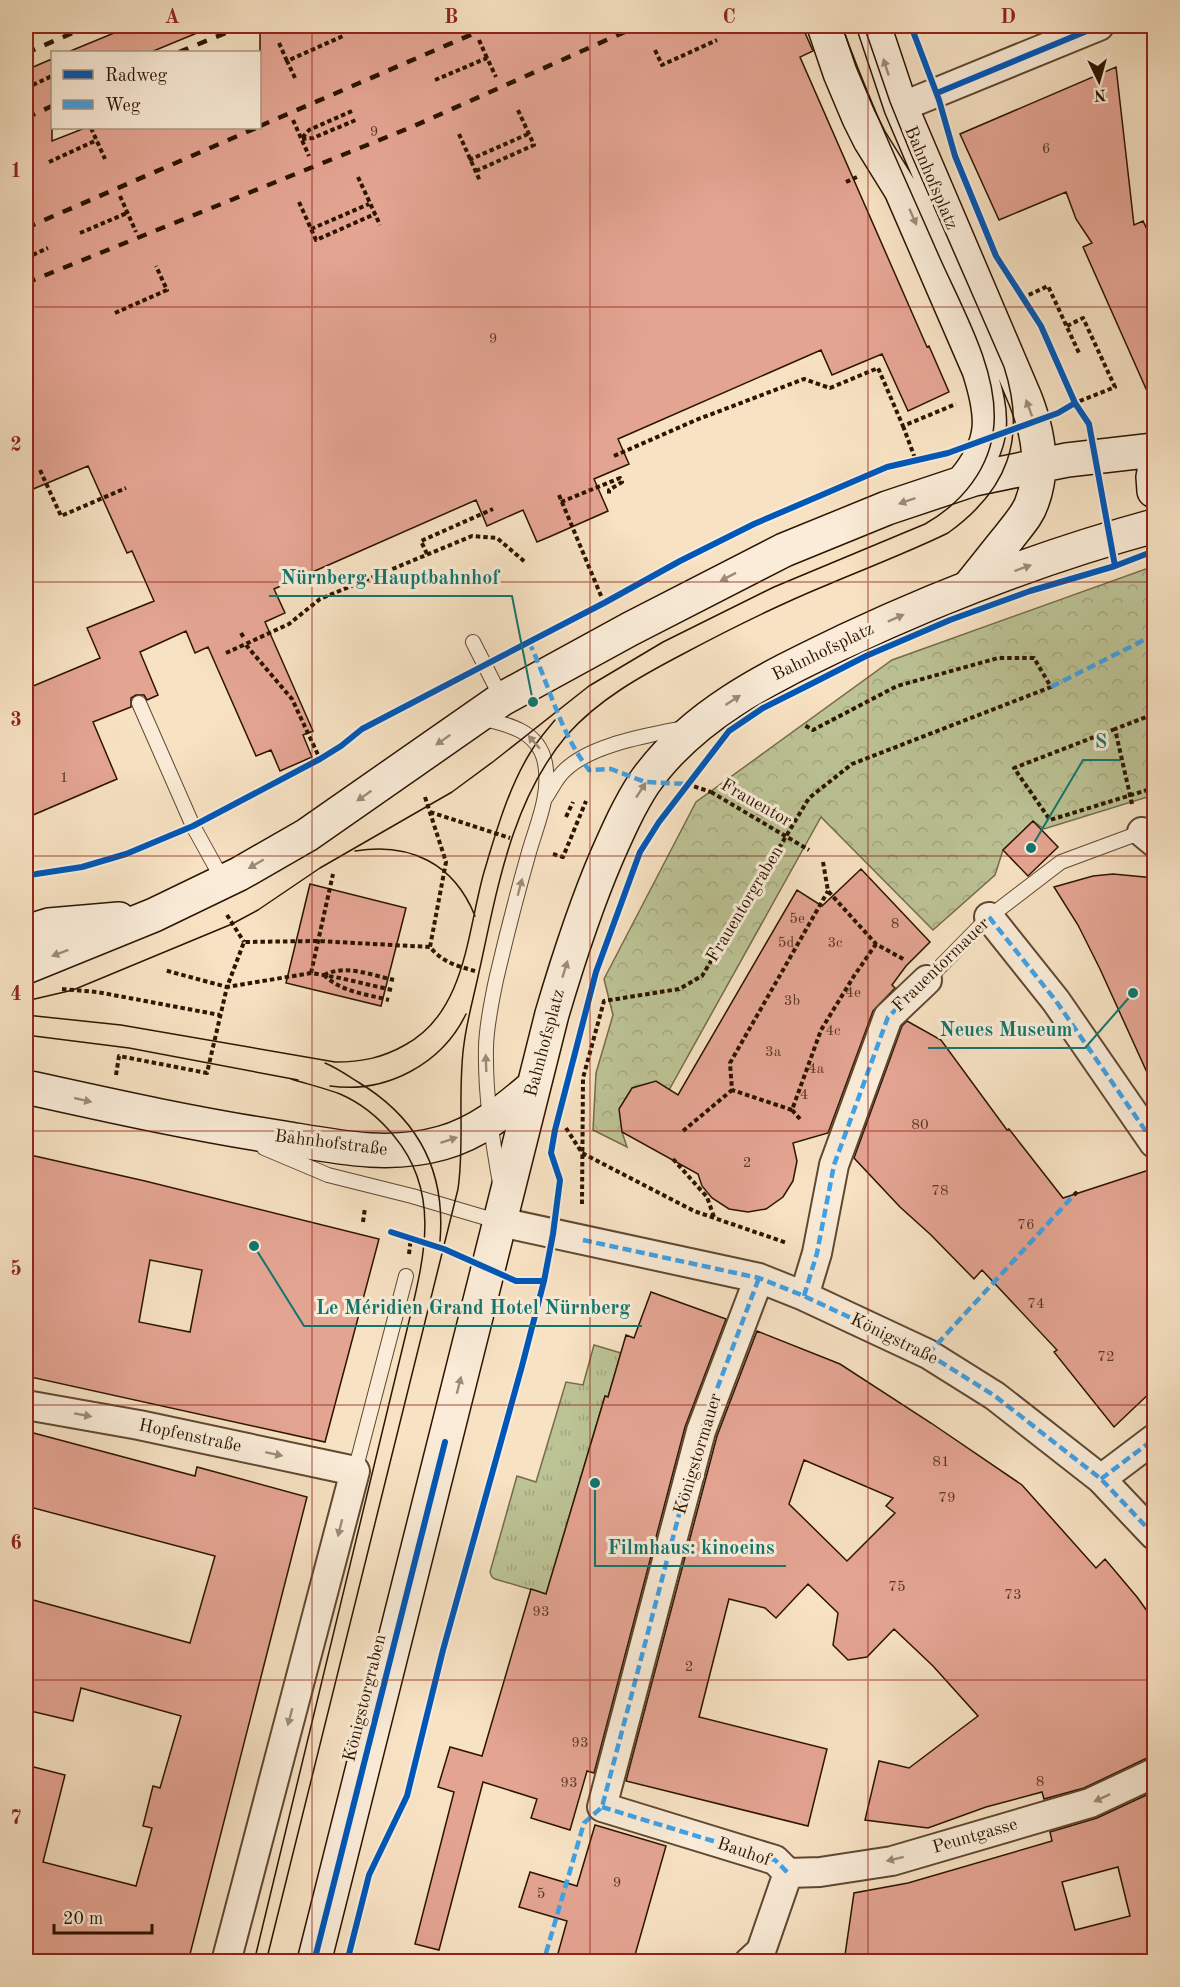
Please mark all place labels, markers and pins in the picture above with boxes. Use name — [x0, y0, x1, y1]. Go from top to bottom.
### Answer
callout: Nürnberg Hauptbahnhof — [269, 558, 512, 596]
callout: S — [1083, 722, 1120, 760]
callout: Neues Museum — [928, 1010, 1085, 1048]
callout: Le Méridien Grand Hotel Nürnberg — [304, 1288, 642, 1326]
callout: Filmhaus: kinoeins — [595, 1528, 786, 1566]

